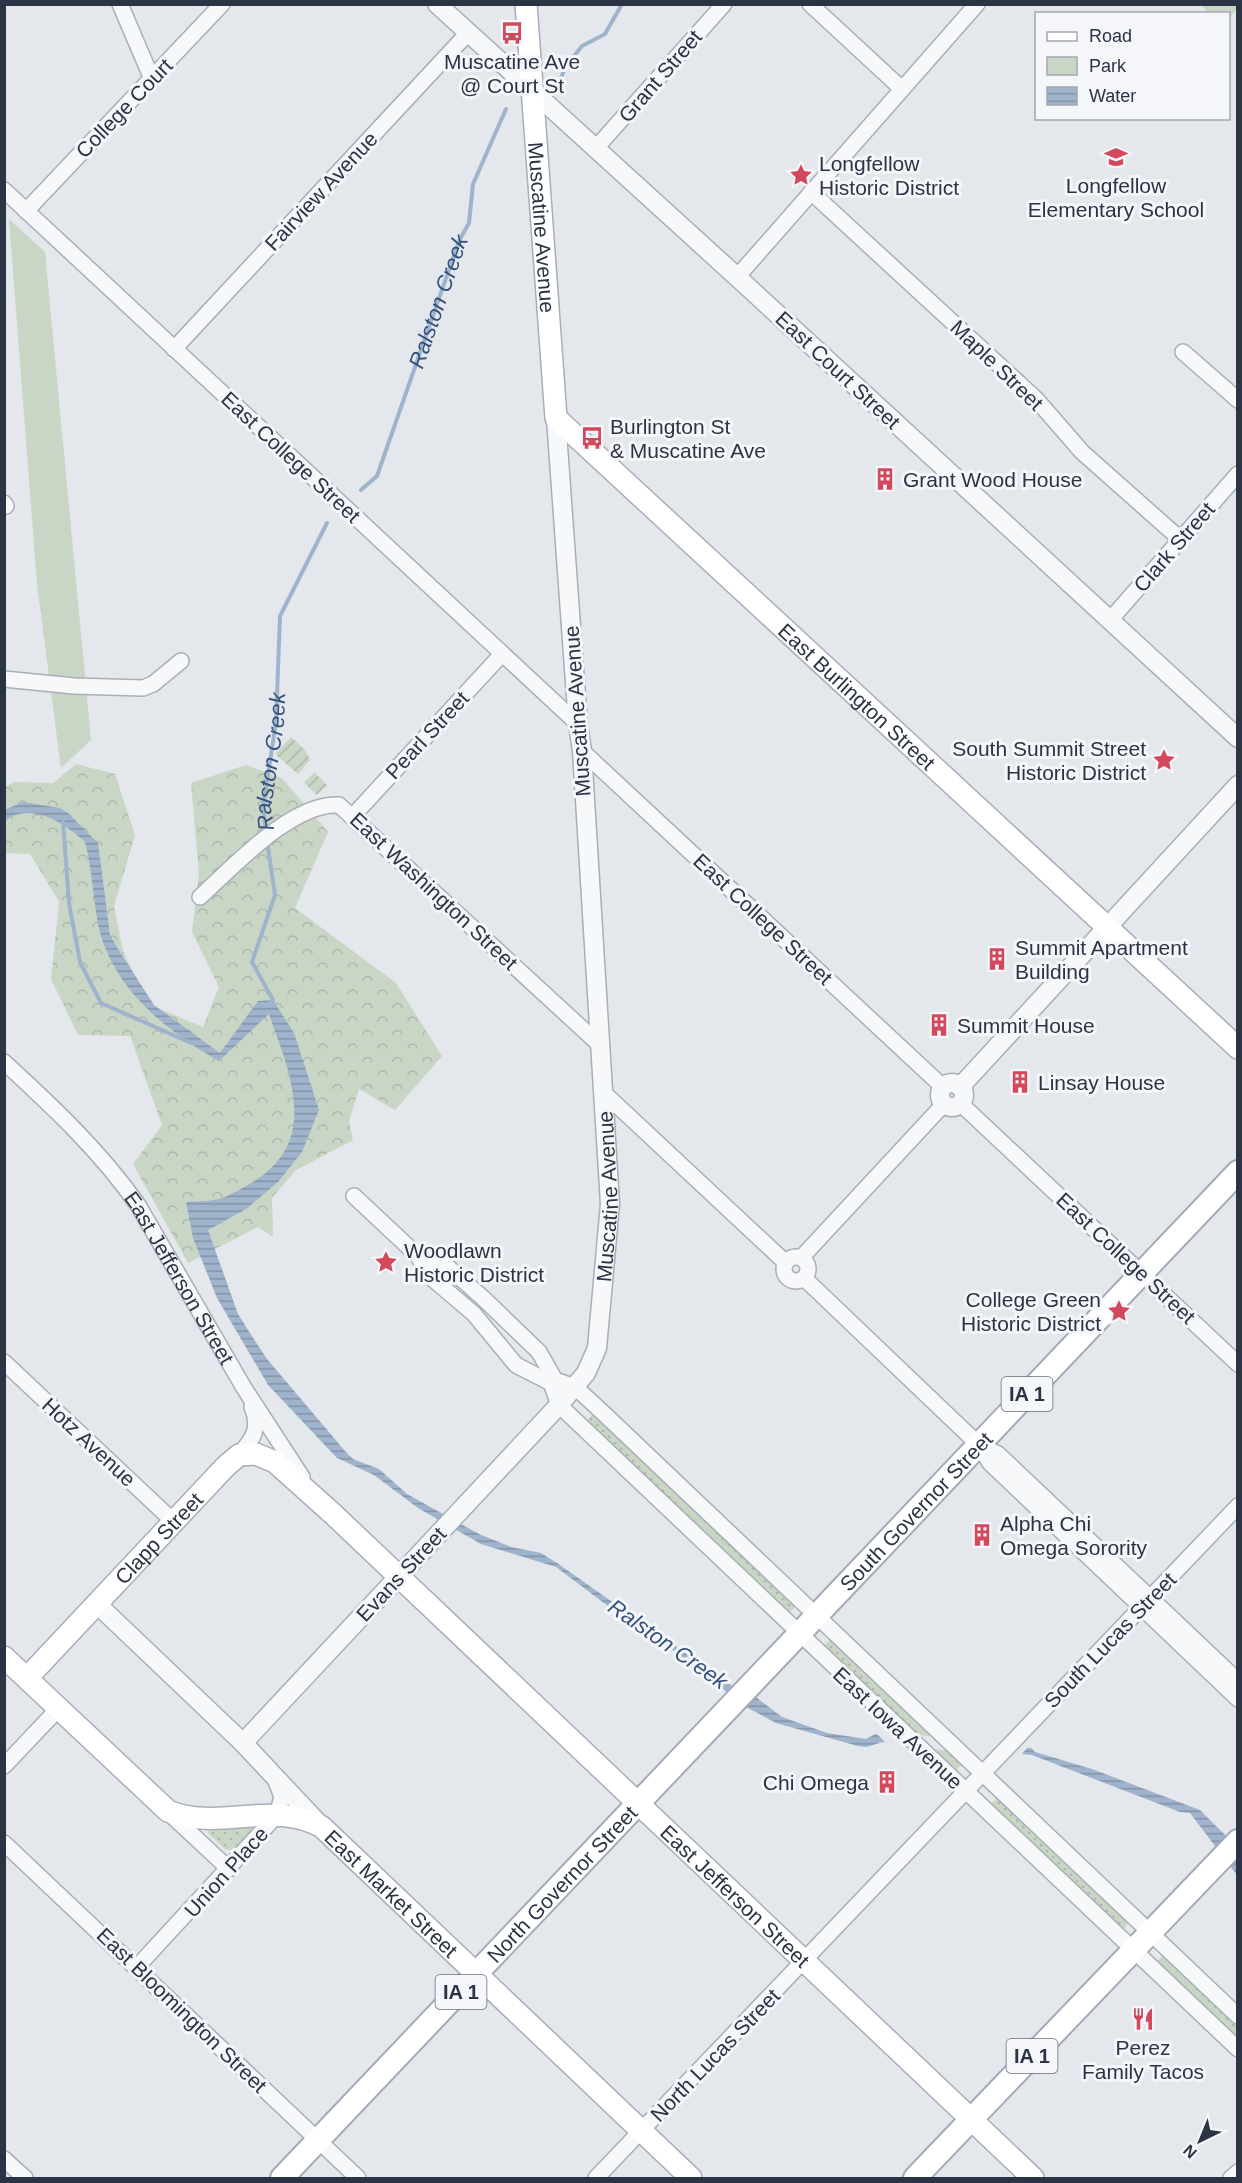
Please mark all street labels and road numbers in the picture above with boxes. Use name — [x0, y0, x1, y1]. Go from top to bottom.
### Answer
street label: Grant Street — [614, 25, 706, 127]
street label: College Court — [71, 54, 177, 162]
street label: Fairview Avenue — [260, 127, 382, 255]
street label: Muscatine Avenue — [525, 141, 560, 314]
street label: East Court Street — [771, 307, 905, 433]
street label: Maple Street — [946, 315, 1048, 415]
street label: East College Street — [217, 387, 365, 527]
street label: Clark Street — [1129, 497, 1219, 596]
street label: East Burlington Street — [774, 618, 940, 774]
street label: Muscatine Avenue — [560, 625, 594, 797]
street label: Pearl Street — [381, 686, 473, 783]
street label: East Washington Street — [346, 808, 522, 974]
street label: East College Street — [689, 849, 837, 989]
street label: Muscatine Avenue — [592, 1110, 622, 1283]
street label: East Jefferson Street — [120, 1187, 239, 1368]
street label: East College Street — [1052, 1188, 1200, 1328]
road number: IA 1 — [1002, 1377, 1052, 1411]
street label: Hotz Avenue — [38, 1393, 140, 1491]
street label: South Governor Street — [835, 1427, 997, 1595]
street label: Clapp Street — [110, 1487, 207, 1588]
street label: Evans Street — [352, 1522, 451, 1626]
street label: South Lucas Street — [1040, 1568, 1180, 1712]
street label: East Iowa Avenue — [829, 1662, 967, 1794]
street label: North Governor Street — [482, 1801, 641, 1967]
street label: East Jefferson Street — [656, 1820, 814, 1972]
street label: Union Place — [180, 1822, 272, 1922]
street label: East Market Street — [321, 1825, 463, 1962]
street label: East Bloomington Street — [93, 1923, 272, 2097]
road number: IA 1 — [436, 1975, 486, 2009]
street label: North Lucas Street — [646, 1984, 784, 2126]
road number: IA 1 — [1006, 2039, 1058, 2073]

